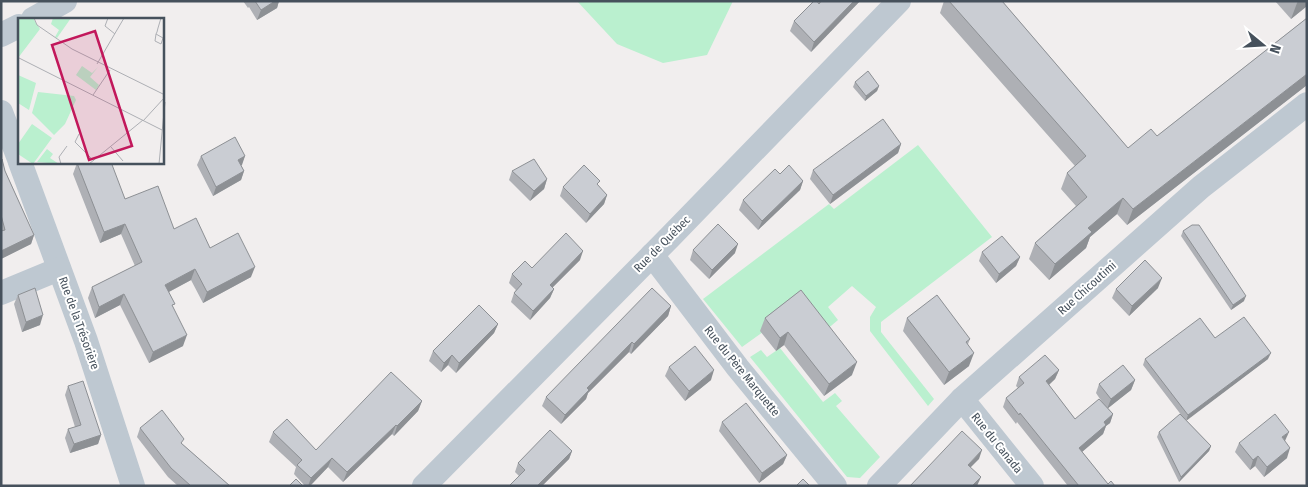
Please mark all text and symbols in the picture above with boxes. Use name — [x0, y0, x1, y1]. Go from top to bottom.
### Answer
inset map — [18, 18, 164, 164]
north arrow — [1238, 20, 1288, 70]
text: N — [1266, 42, 1284, 55]
street label: Rue de Québec — [631, 213, 693, 275]
street label: Rue Chicoutimi — [1055, 258, 1119, 318]
street label: Rue de la Trésorière — [56, 275, 102, 371]
street label: Rue du Père Marquette — [701, 323, 783, 419]
street label: Rue du Canada — [968, 410, 1026, 476]

